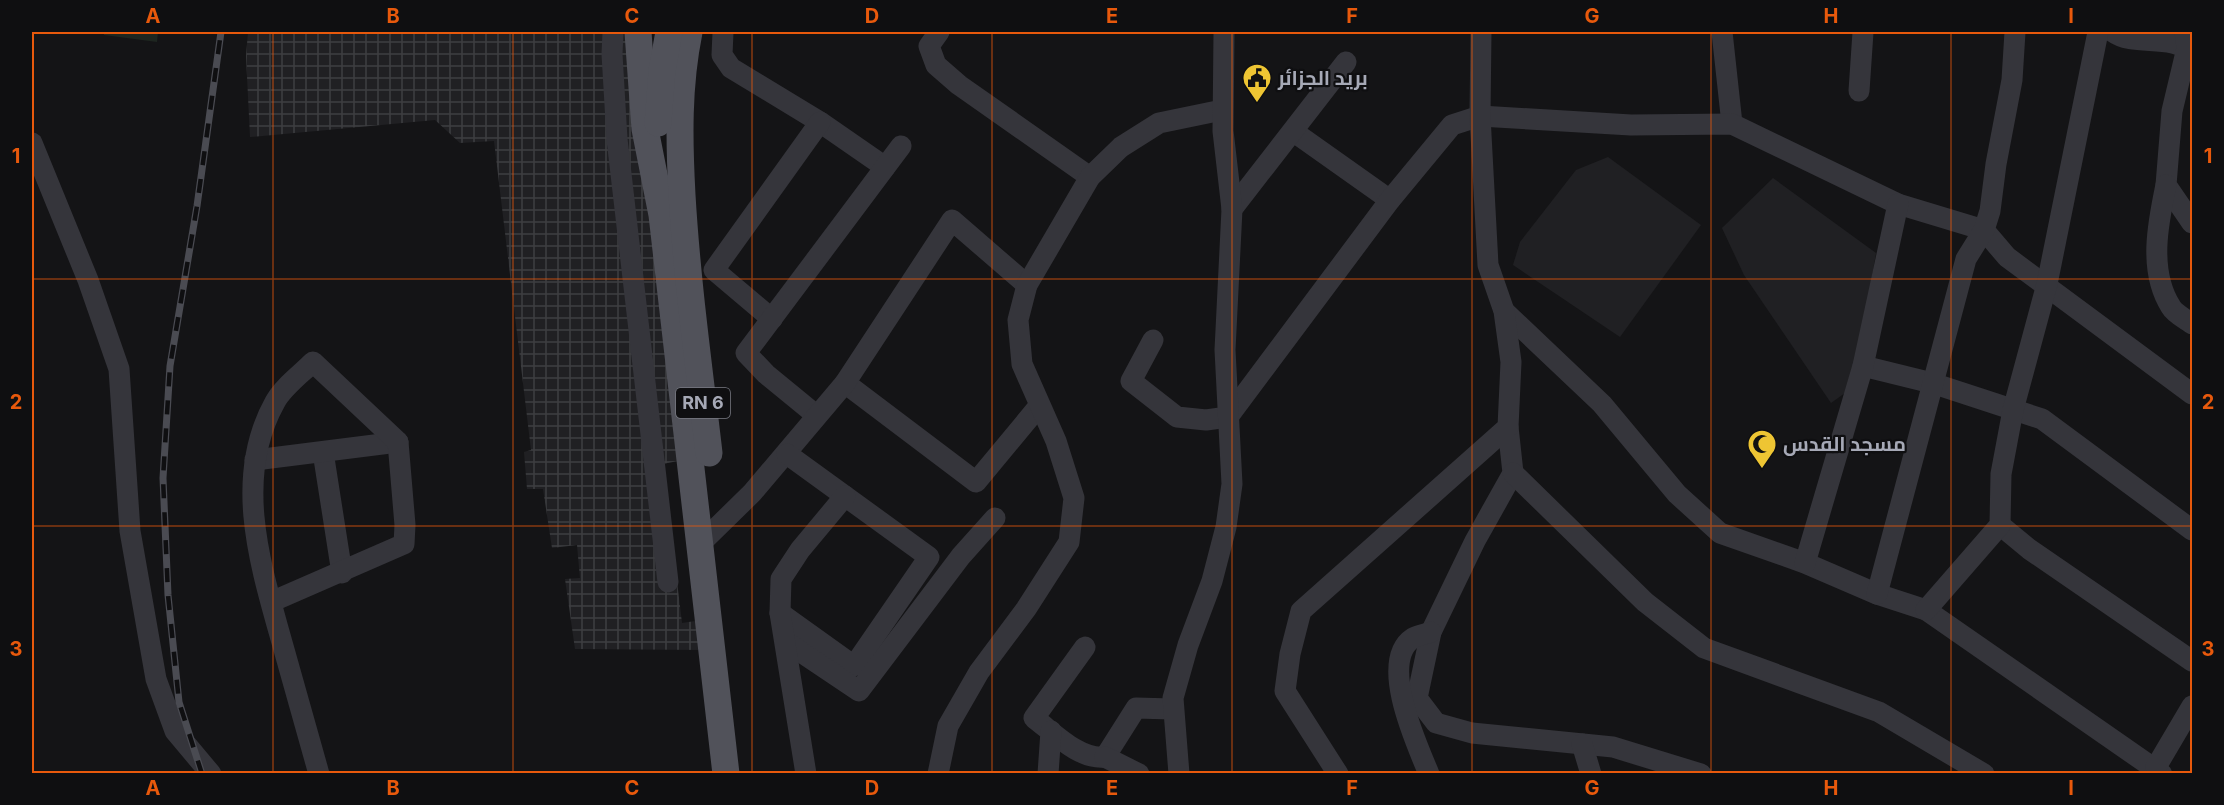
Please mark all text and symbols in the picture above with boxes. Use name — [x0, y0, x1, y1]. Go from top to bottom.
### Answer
text: A — [146, 4, 161, 28]
text: B — [386, 4, 400, 28]
text: C — [625, 4, 639, 28]
text: D — [865, 4, 879, 28]
text: E — [1106, 4, 1118, 28]
text: F — [1346, 4, 1358, 28]
text: G — [1584, 4, 1600, 28]
text: H — [1824, 4, 1838, 28]
text: I — [2068, 4, 2074, 28]
public building icon: بريد الجزائر — [1241, 62, 1273, 104]
place label: بريد الجزائر — [1277, 66, 1368, 90]
text: 1 — [12, 144, 20, 168]
text: 1 — [2204, 144, 2212, 168]
road number: RN 6 — [676, 388, 730, 418]
text: 2 — [10, 390, 22, 414]
text: 2 — [2202, 390, 2214, 414]
mosque icon: مسجد القدس — [1746, 428, 1778, 470]
place label: مسجد القدس — [1783, 432, 1906, 456]
text: 3 — [10, 637, 22, 661]
text: 3 — [2202, 637, 2214, 661]
text: A — [146, 776, 161, 800]
text: B — [386, 776, 400, 800]
text: C — [625, 776, 639, 800]
text: D — [865, 776, 879, 800]
text: E — [1106, 776, 1118, 800]
text: F — [1346, 776, 1358, 800]
text: G — [1584, 776, 1600, 800]
text: H — [1824, 776, 1838, 800]
text: I — [2068, 776, 2074, 800]

